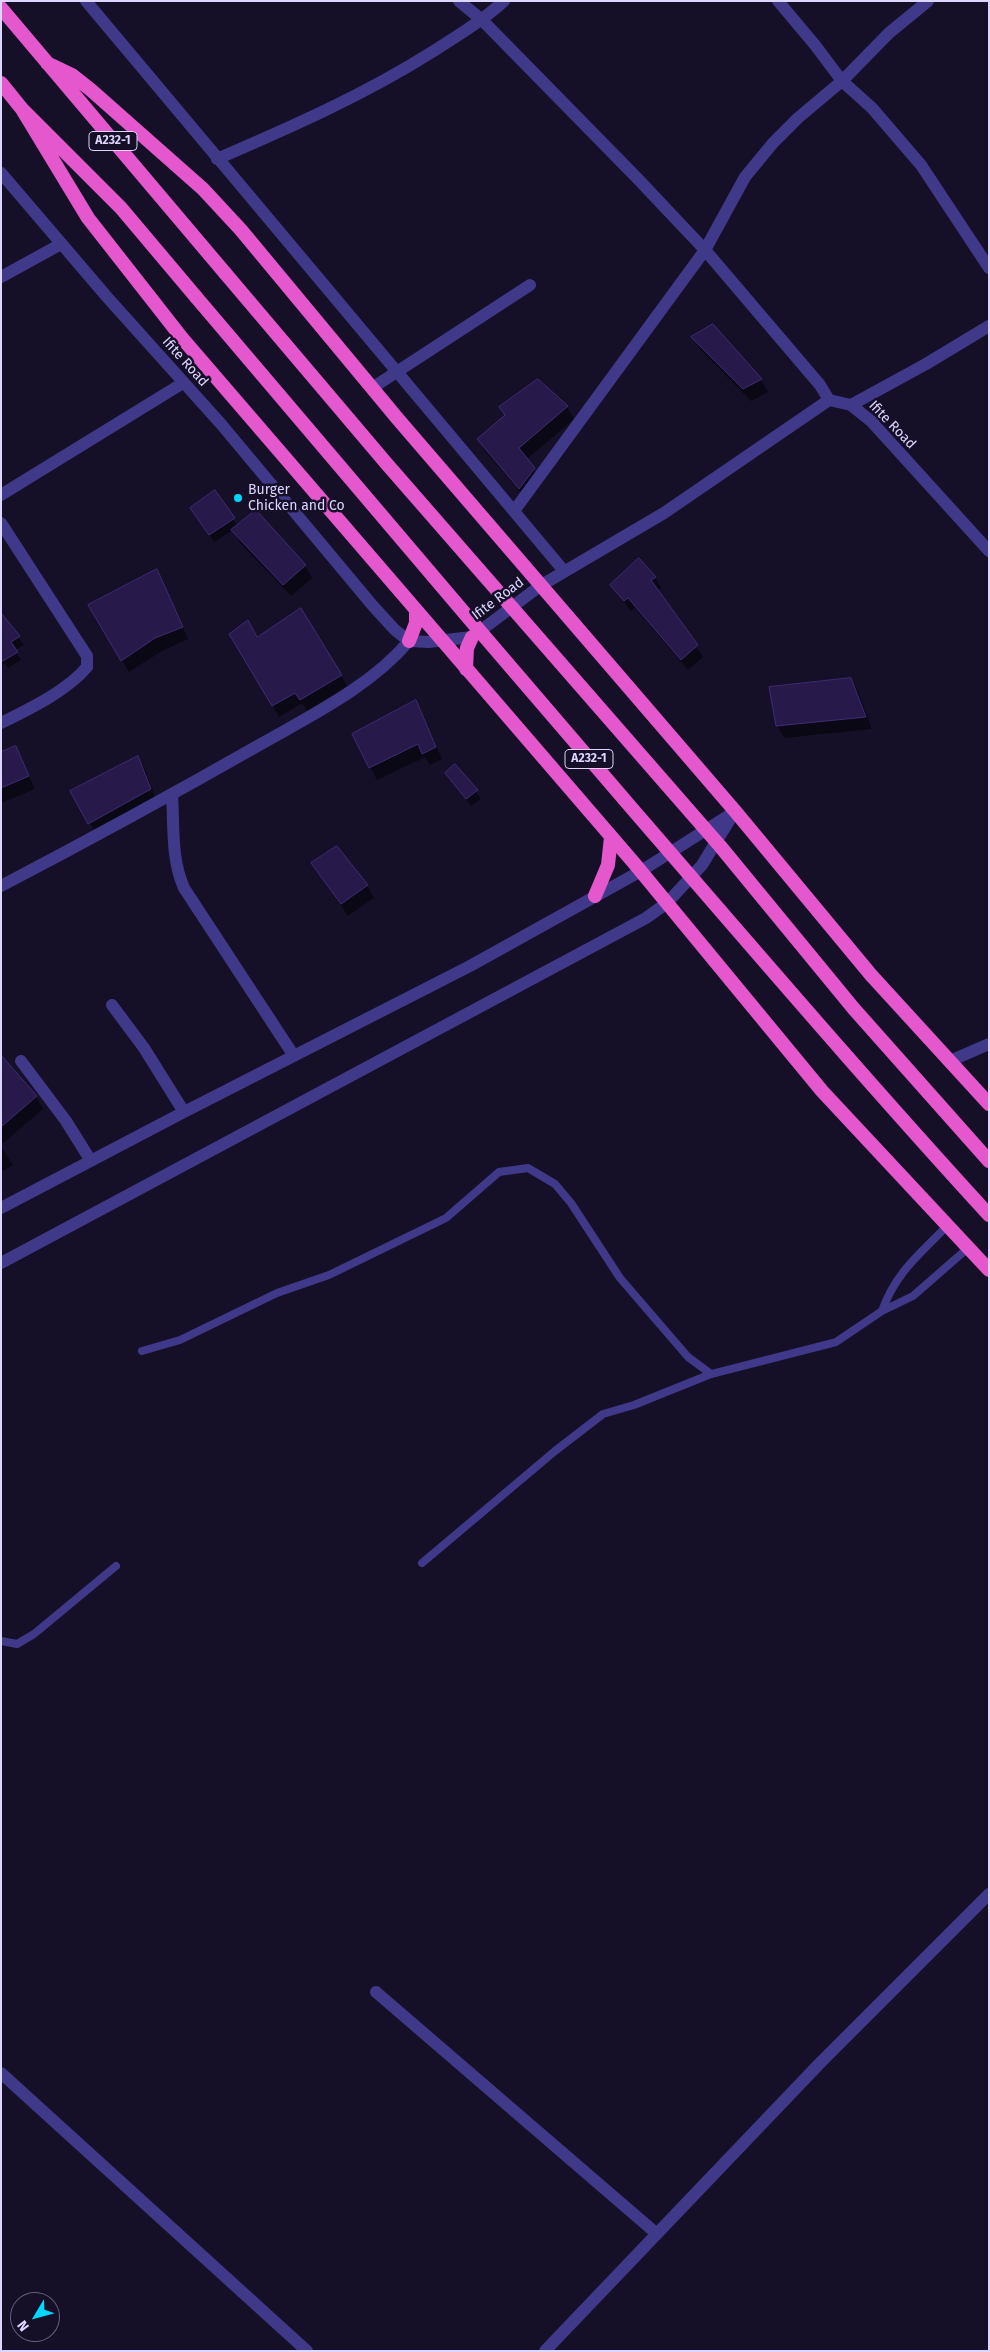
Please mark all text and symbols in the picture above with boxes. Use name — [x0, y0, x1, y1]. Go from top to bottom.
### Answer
road number: A232-1 — [89, 132, 137, 150]
street label: Ifite Road — [158, 334, 212, 390]
street label: Ifite Road — [865, 397, 919, 453]
place label: Burger Chicken and Co — [248, 482, 345, 514]
marker: Burger Chicken and Co — [232, 492, 244, 504]
street label: Ifite Road — [469, 574, 527, 624]
road number: A232-1 — [565, 750, 613, 769]
north arrow — [10, 2292, 60, 2342]
text: N — [14, 2317, 33, 2335]

